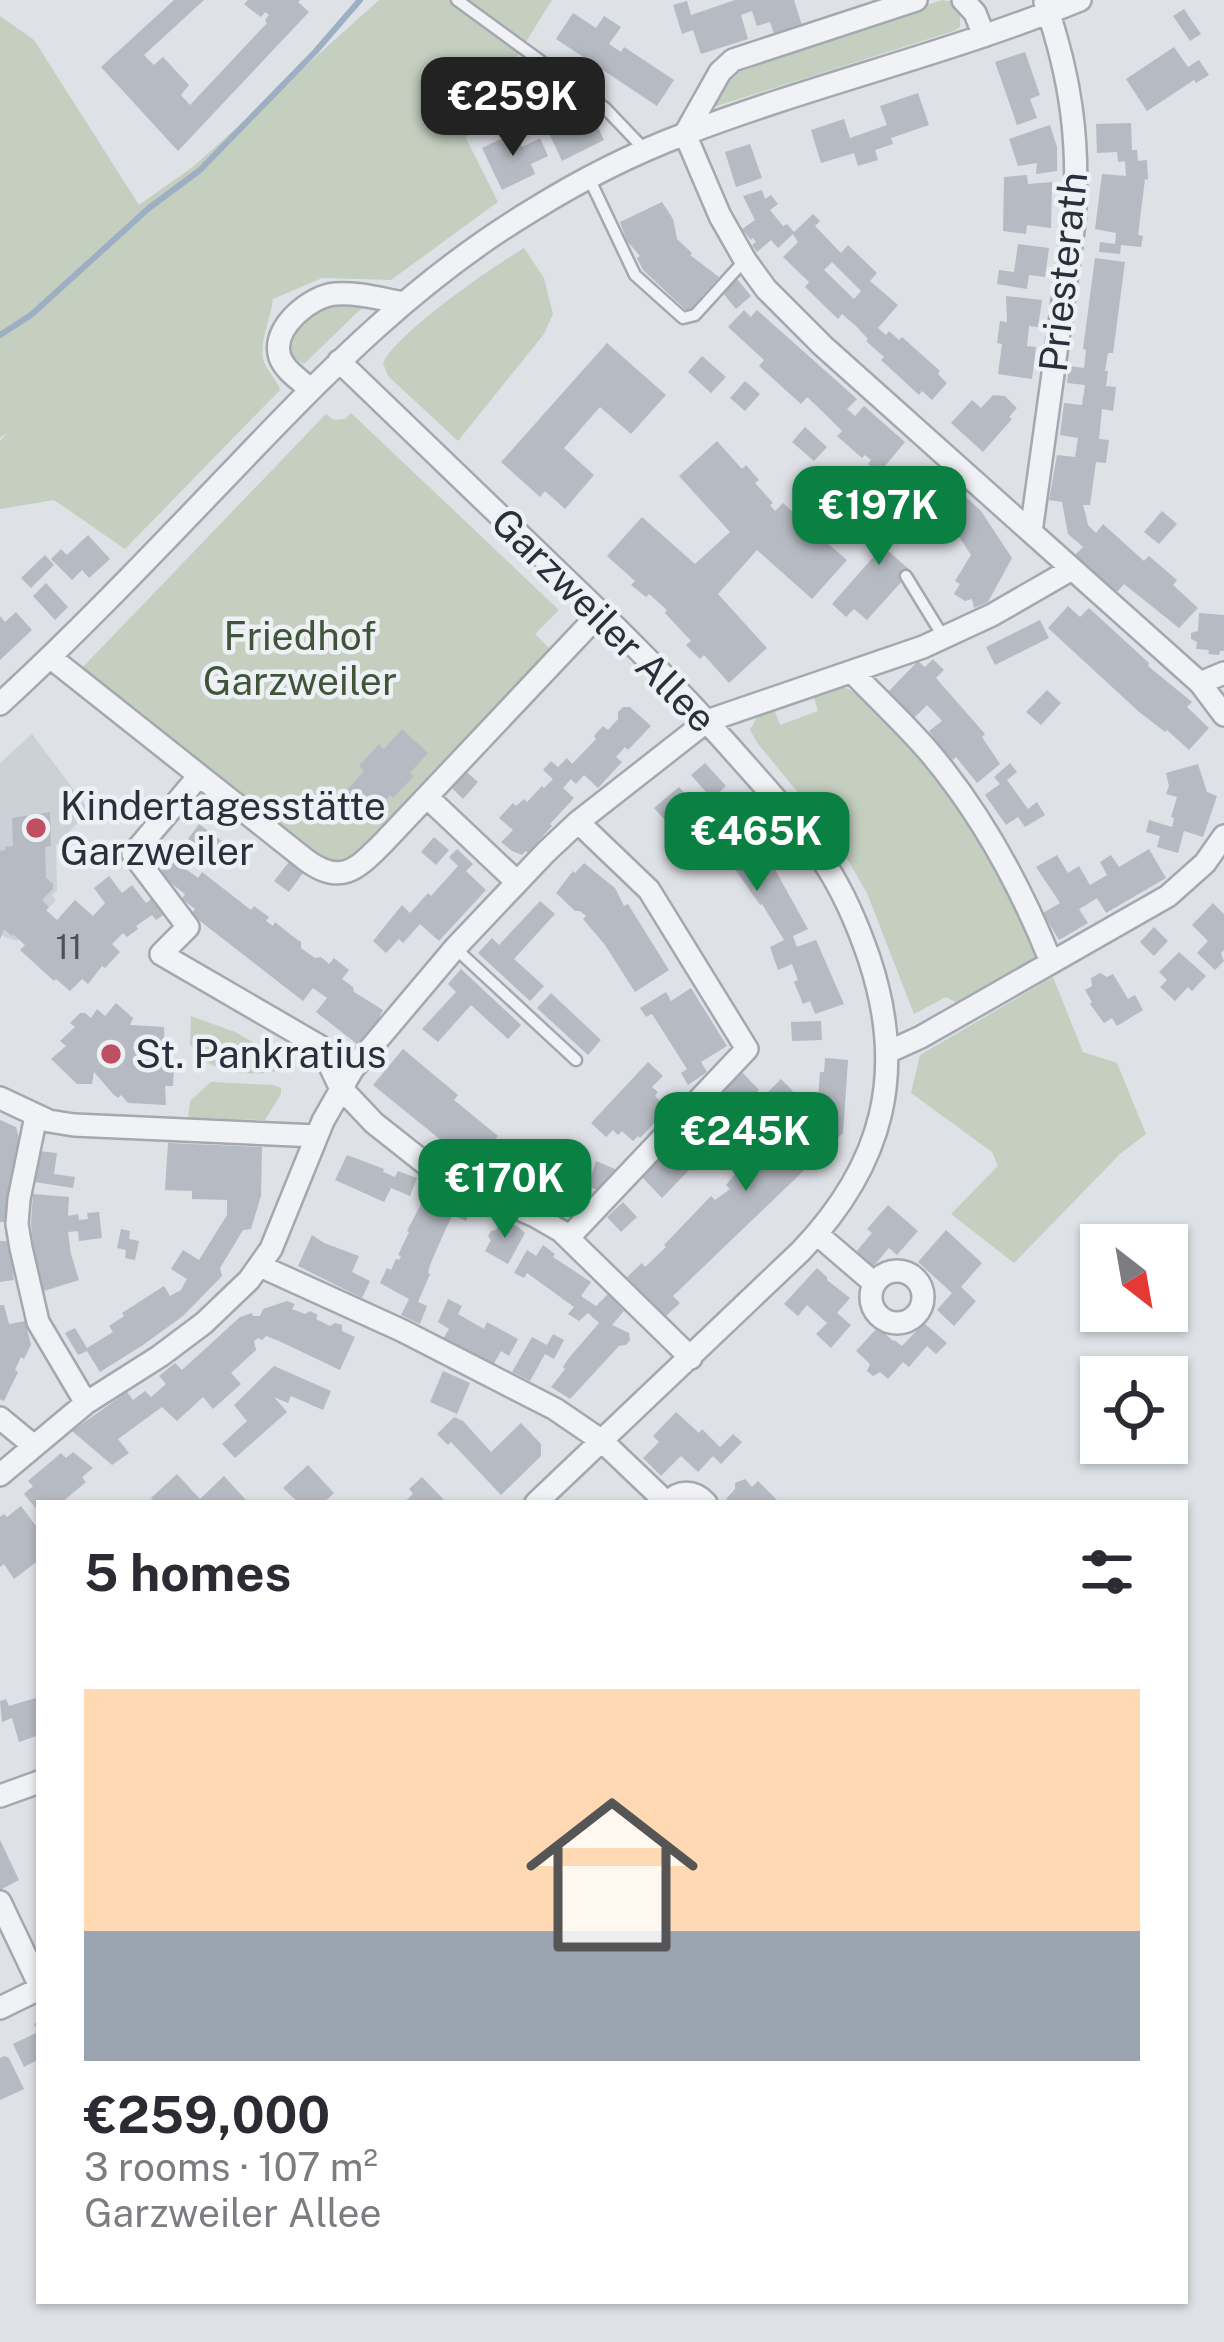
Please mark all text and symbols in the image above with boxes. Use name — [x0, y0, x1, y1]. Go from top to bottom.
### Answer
pin: €259K — [429, 57, 597, 159]
text: €259K — [448, 73, 578, 119]
street label: Priesterath — [1030, 170, 1096, 374]
pin: €197K — [795, 466, 963, 568]
text: €197K — [819, 482, 939, 528]
street label: Garzweiler Allee — [482, 498, 726, 742]
park label: Friedhof Garzweiler — [203, 613, 397, 704]
place label: Kindertagesstätte Garzweiler — [60, 783, 386, 874]
pin: €465K — [673, 792, 841, 894]
text: €465K — [691, 808, 823, 854]
marker: Kindertagesstätte Garzweiler — [23, 815, 49, 841]
house number: 11 — [56, 928, 82, 966]
place label: St. Pankratius — [135, 1031, 386, 1077]
marker: St. Pankratius — [98, 1041, 124, 1067]
pin: €245K — [662, 1092, 830, 1194]
text: €245K — [681, 1108, 811, 1154]
pin: €170K — [421, 1139, 589, 1241]
text: €170K — [445, 1155, 565, 1201]
north arrow — [1080, 1224, 1188, 1332]
map controls — [1080, 1224, 1188, 1464]
button: locate — [1080, 1356, 1188, 1464]
icon: filters — [1074, 1539, 1140, 1605]
text: 5 homes — [84, 1543, 291, 1602]
icon: home — [504, 1767, 720, 1983]
text: €259,000 — [84, 2085, 330, 2144]
text: 3 rooms · 107 m² — [84, 2144, 378, 2190]
text: Garzweiler Allee — [84, 2190, 382, 2236]

